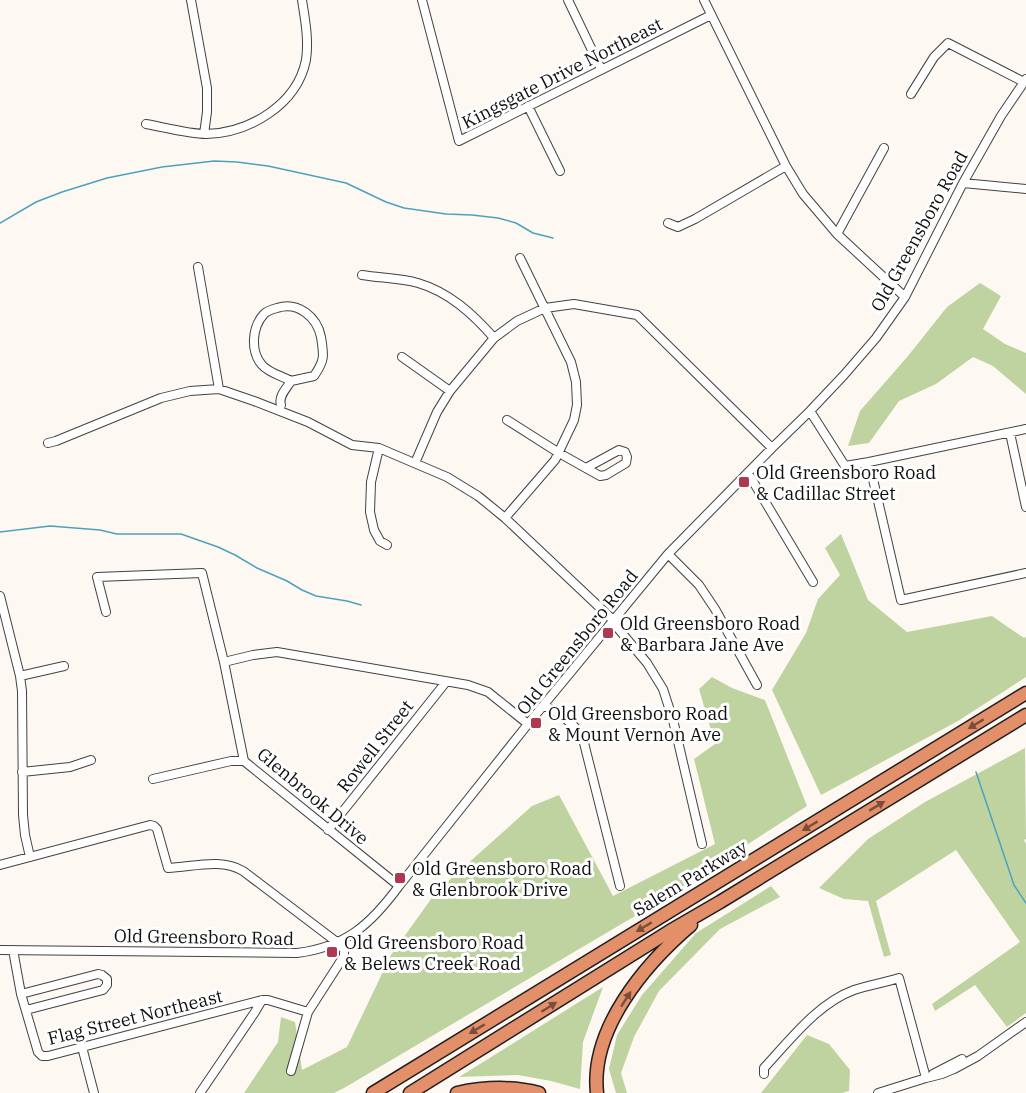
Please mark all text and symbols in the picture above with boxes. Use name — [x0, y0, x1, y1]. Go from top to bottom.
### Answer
street label: Kingsgate Drive Northeast — [458, 12, 666, 134]
street label: Old Greensboro Road — [865, 147, 973, 315]
place label: Old Greensboro Road & Cadillac Street — [756, 461, 936, 505]
marker: Old Greensboro Road & Cadillac Street — [737, 475, 751, 489]
street label: Old Greensboro Road — [511, 565, 643, 719]
place label: Old Greensboro Road & Barbara Jane Ave — [620, 612, 800, 656]
marker: Old Greensboro Road & Barbara Jane Ave — [601, 626, 615, 640]
street label: Rowell Street — [332, 695, 418, 797]
place label: Old Greensboro Road & Mount Vernon Ave — [548, 702, 728, 746]
marker: Old Greensboro Road & Mount Vernon Ave — [529, 716, 543, 730]
one-way arrow — [968, 718, 984, 729]
street label: Glenbrook Drive — [252, 743, 374, 849]
one-way arrow — [869, 800, 885, 811]
one-way arrow — [802, 820, 818, 831]
street label: Salem Parkway — [629, 835, 752, 921]
place label: Old Greensboro Road & Glenbrook Drive — [412, 857, 592, 901]
marker: Old Greensboro Road & Glenbrook Drive — [393, 871, 407, 885]
one-way arrow — [635, 922, 652, 933]
street label: Old Greensboro Road — [114, 924, 294, 950]
place label: Old Greensboro Road & Belews Creek Road — [344, 931, 524, 975]
marker: Old Greensboro Road & Belews Creek Road — [325, 945, 339, 959]
street label: Flag Street Northeast — [45, 984, 225, 1050]
one-way arrow — [620, 991, 631, 1007]
one-way arrow — [541, 1001, 557, 1012]
one-way arrow — [469, 1024, 485, 1035]

